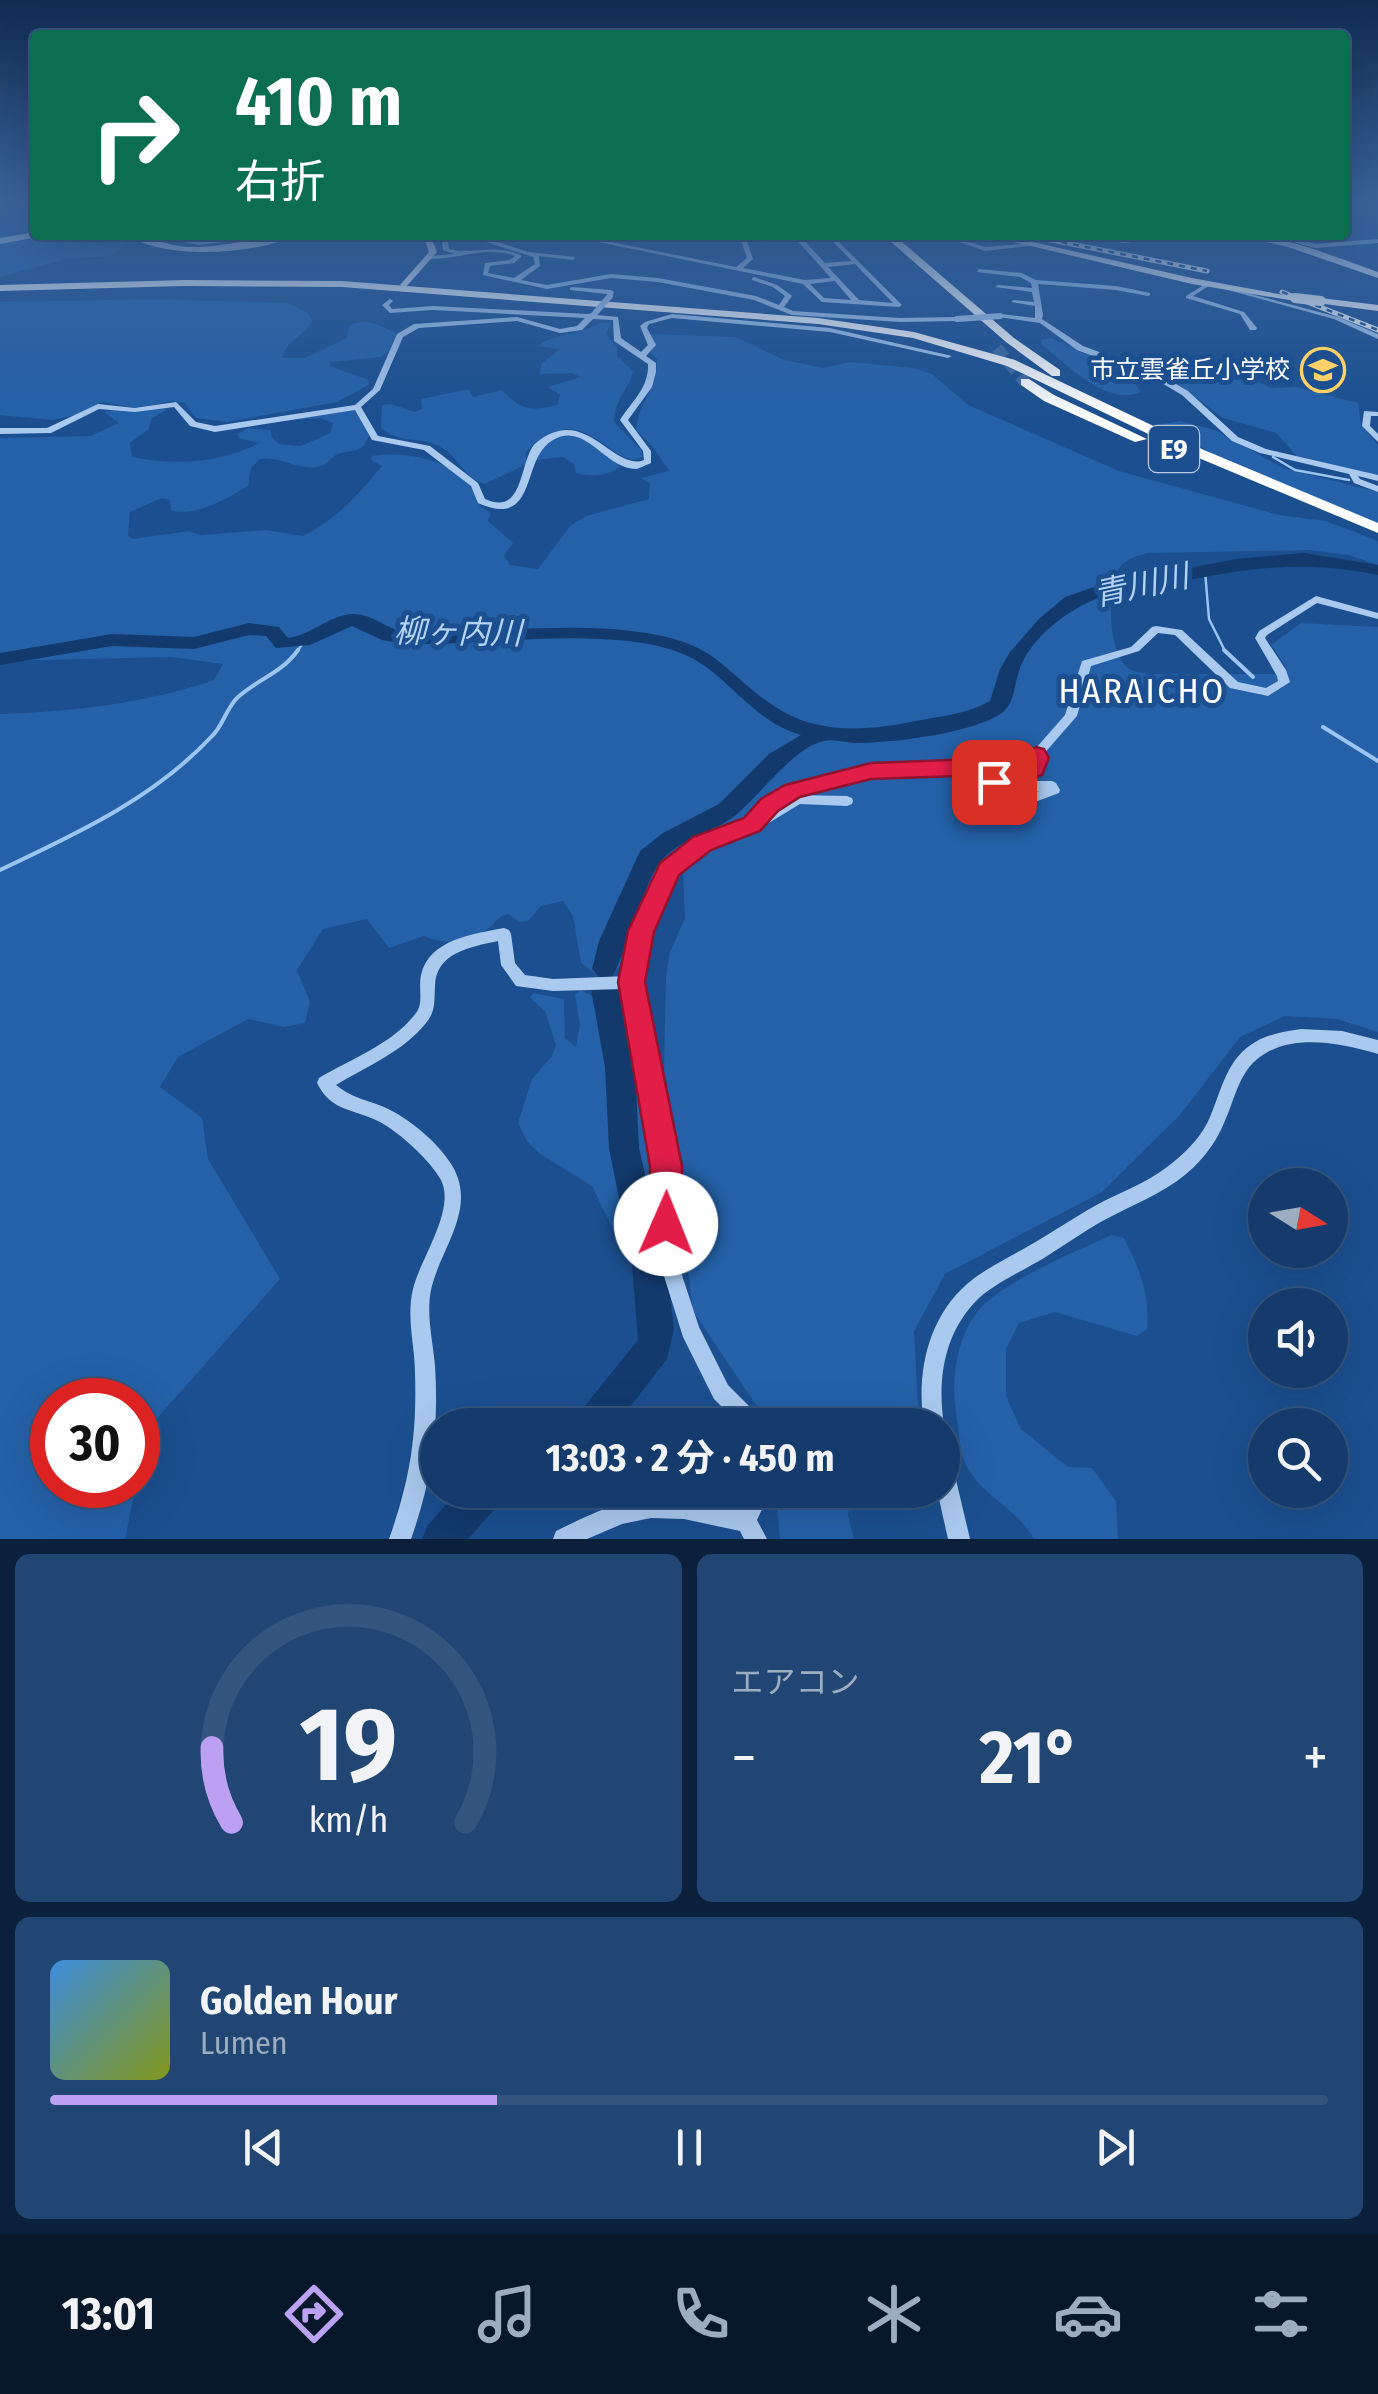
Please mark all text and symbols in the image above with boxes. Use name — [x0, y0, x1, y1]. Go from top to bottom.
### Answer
text: 410 m — [235, 60, 402, 144]
icon: right — [70, 70, 200, 200]
text: 右折 — [235, 155, 325, 209]
school or university icon: 市立雲雀丘小学校 — [1300, 347, 1346, 393]
place label: 市立雲雀丘小学校 — [1090, 355, 1290, 385]
road number: E9 — [1149, 426, 1199, 472]
water label: 青川川 — [1090, 556, 1195, 614]
water label: 柳ヶ内川 — [394, 612, 525, 652]
district label: HARAICHO — [1058, 670, 1226, 712]
pin — [952, 740, 1037, 825]
icon: arrive — [967, 755, 1022, 810]
north arrow — [1248, 1168, 1348, 1268]
map controls — [1248, 1168, 1348, 1508]
position arrow — [614, 1172, 718, 1276]
button: sound — [1248, 1288, 1348, 1388]
speed limit sign: 30 — [30, 1378, 160, 1508]
button: search — [1248, 1408, 1348, 1508]
text: 13:03 · 2 分 · 450 m — [545, 1435, 835, 1481]
text: エアコン — [732, 1663, 860, 1701]
text: 19 — [299, 1683, 397, 1808]
text: 21° — [980, 1713, 1080, 1803]
text: − — [732, 1725, 756, 1791]
text: + — [1303, 1725, 1328, 1791]
text: km/h — [308, 1799, 388, 1841]
text: Golden Hour — [200, 1978, 398, 2024]
text: Lumen — [200, 2024, 288, 2062]
icon: previous — [236, 2120, 291, 2175]
icon: pause — [662, 2120, 717, 2175]
icon: next — [1088, 2120, 1143, 2175]
icon: directions — [279, 2279, 349, 2349]
icon: music — [472, 2279, 542, 2349]
icon: phone — [666, 2279, 736, 2349]
icon: climate — [859, 2279, 929, 2349]
icon: car — [1053, 2279, 1123, 2349]
icon: filters — [1246, 2279, 1316, 2349]
text: 13:01 — [62, 2287, 155, 2341]

